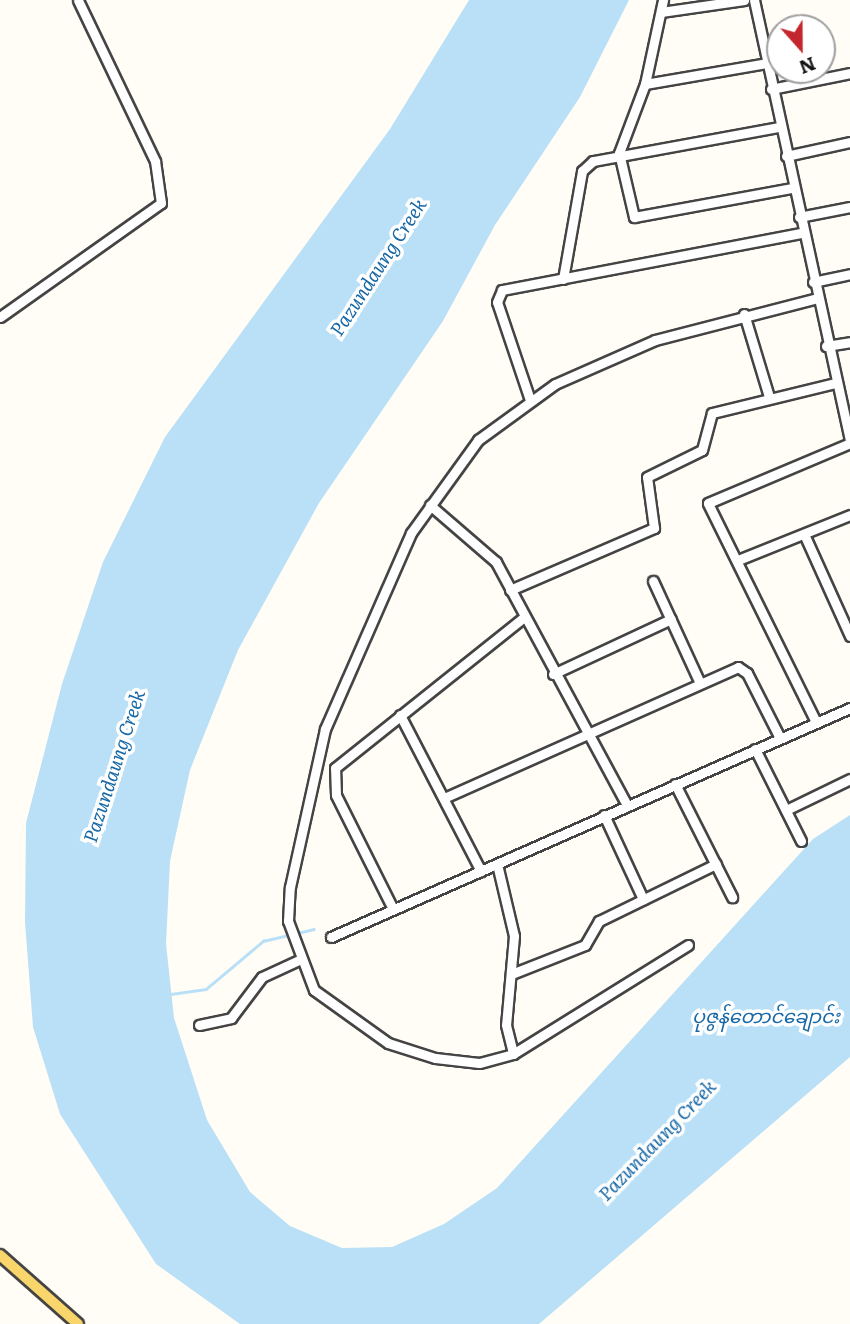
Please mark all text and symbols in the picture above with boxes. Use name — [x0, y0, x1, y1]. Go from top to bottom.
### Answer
north arrow — [766, 14, 836, 84]
text: N — [795, 51, 820, 83]
water label: Pazundaung Creek — [325, 194, 431, 340]
water label: Pazundaung Creek — [79, 687, 149, 845]
water label: ပုဇွန်တောင်ချောင်း — [692, 1005, 840, 1027]
water label: Pazundaung Creek — [593, 1075, 721, 1205]

